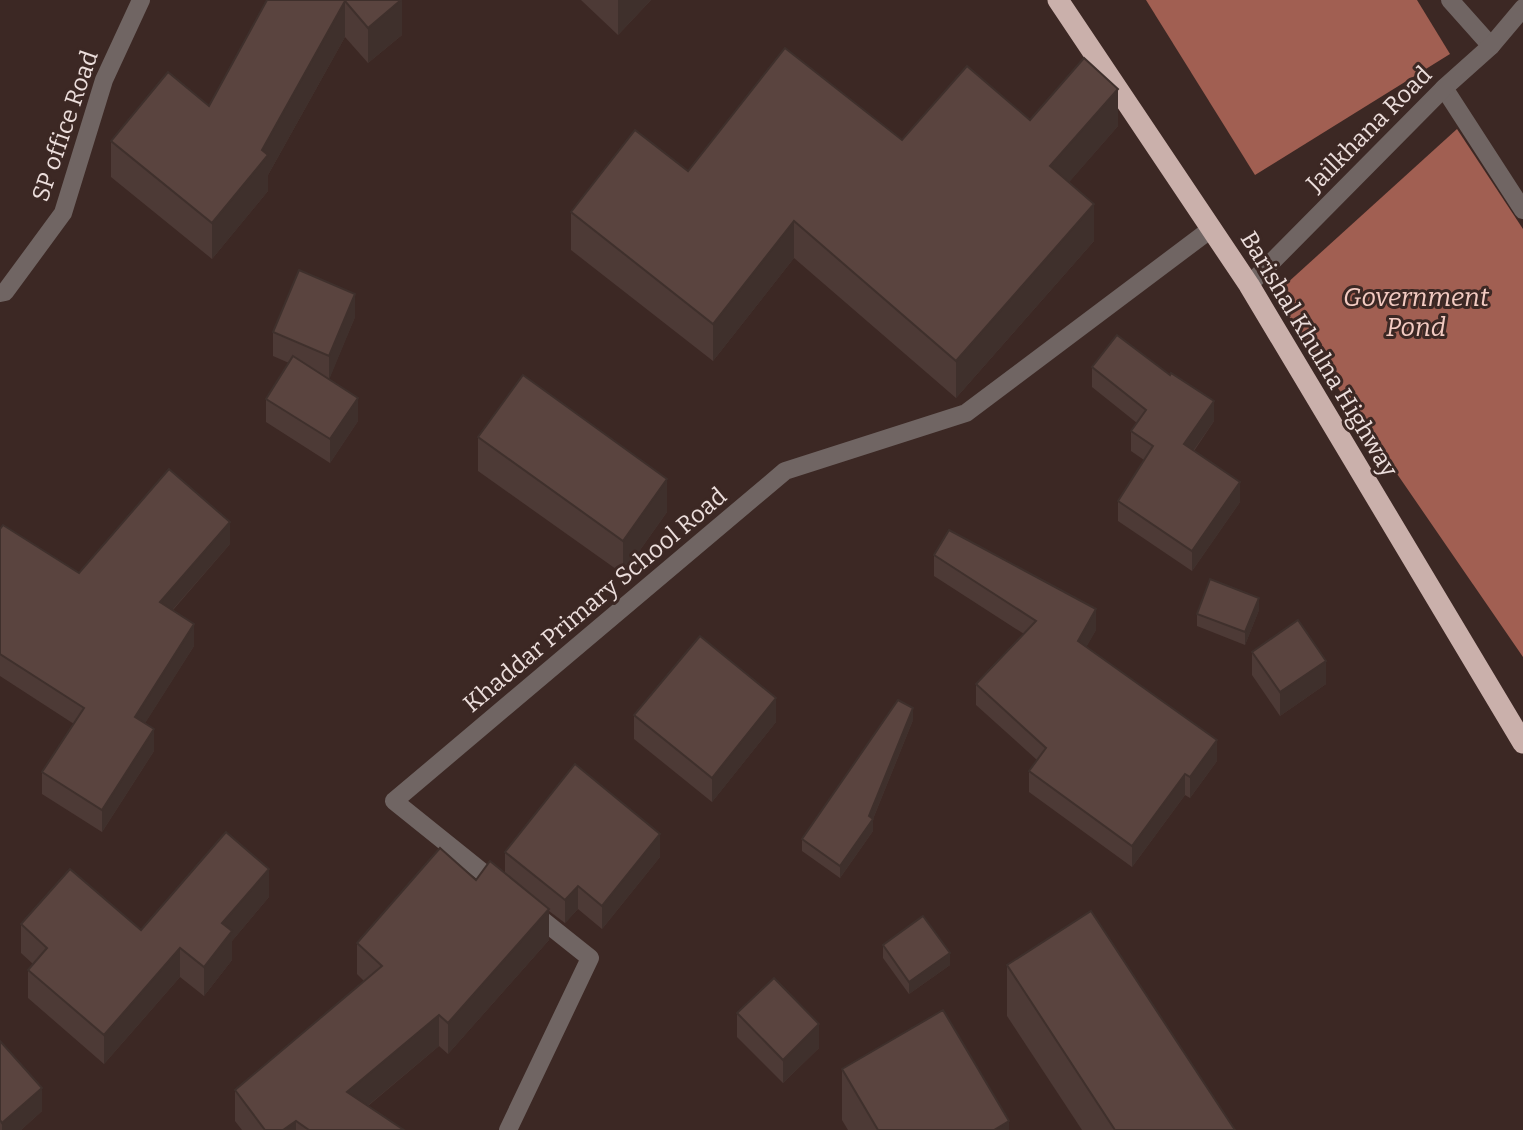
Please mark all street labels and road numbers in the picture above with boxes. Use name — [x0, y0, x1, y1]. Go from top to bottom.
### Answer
street label: SP office Road — [26, 47, 104, 205]
street label: Jailkhana Road — [1300, 61, 1437, 198]
street label: Barishal Khulna Highway — [1235, 226, 1404, 482]
street label: Khaddar Primary School Road — [458, 482, 732, 718]

